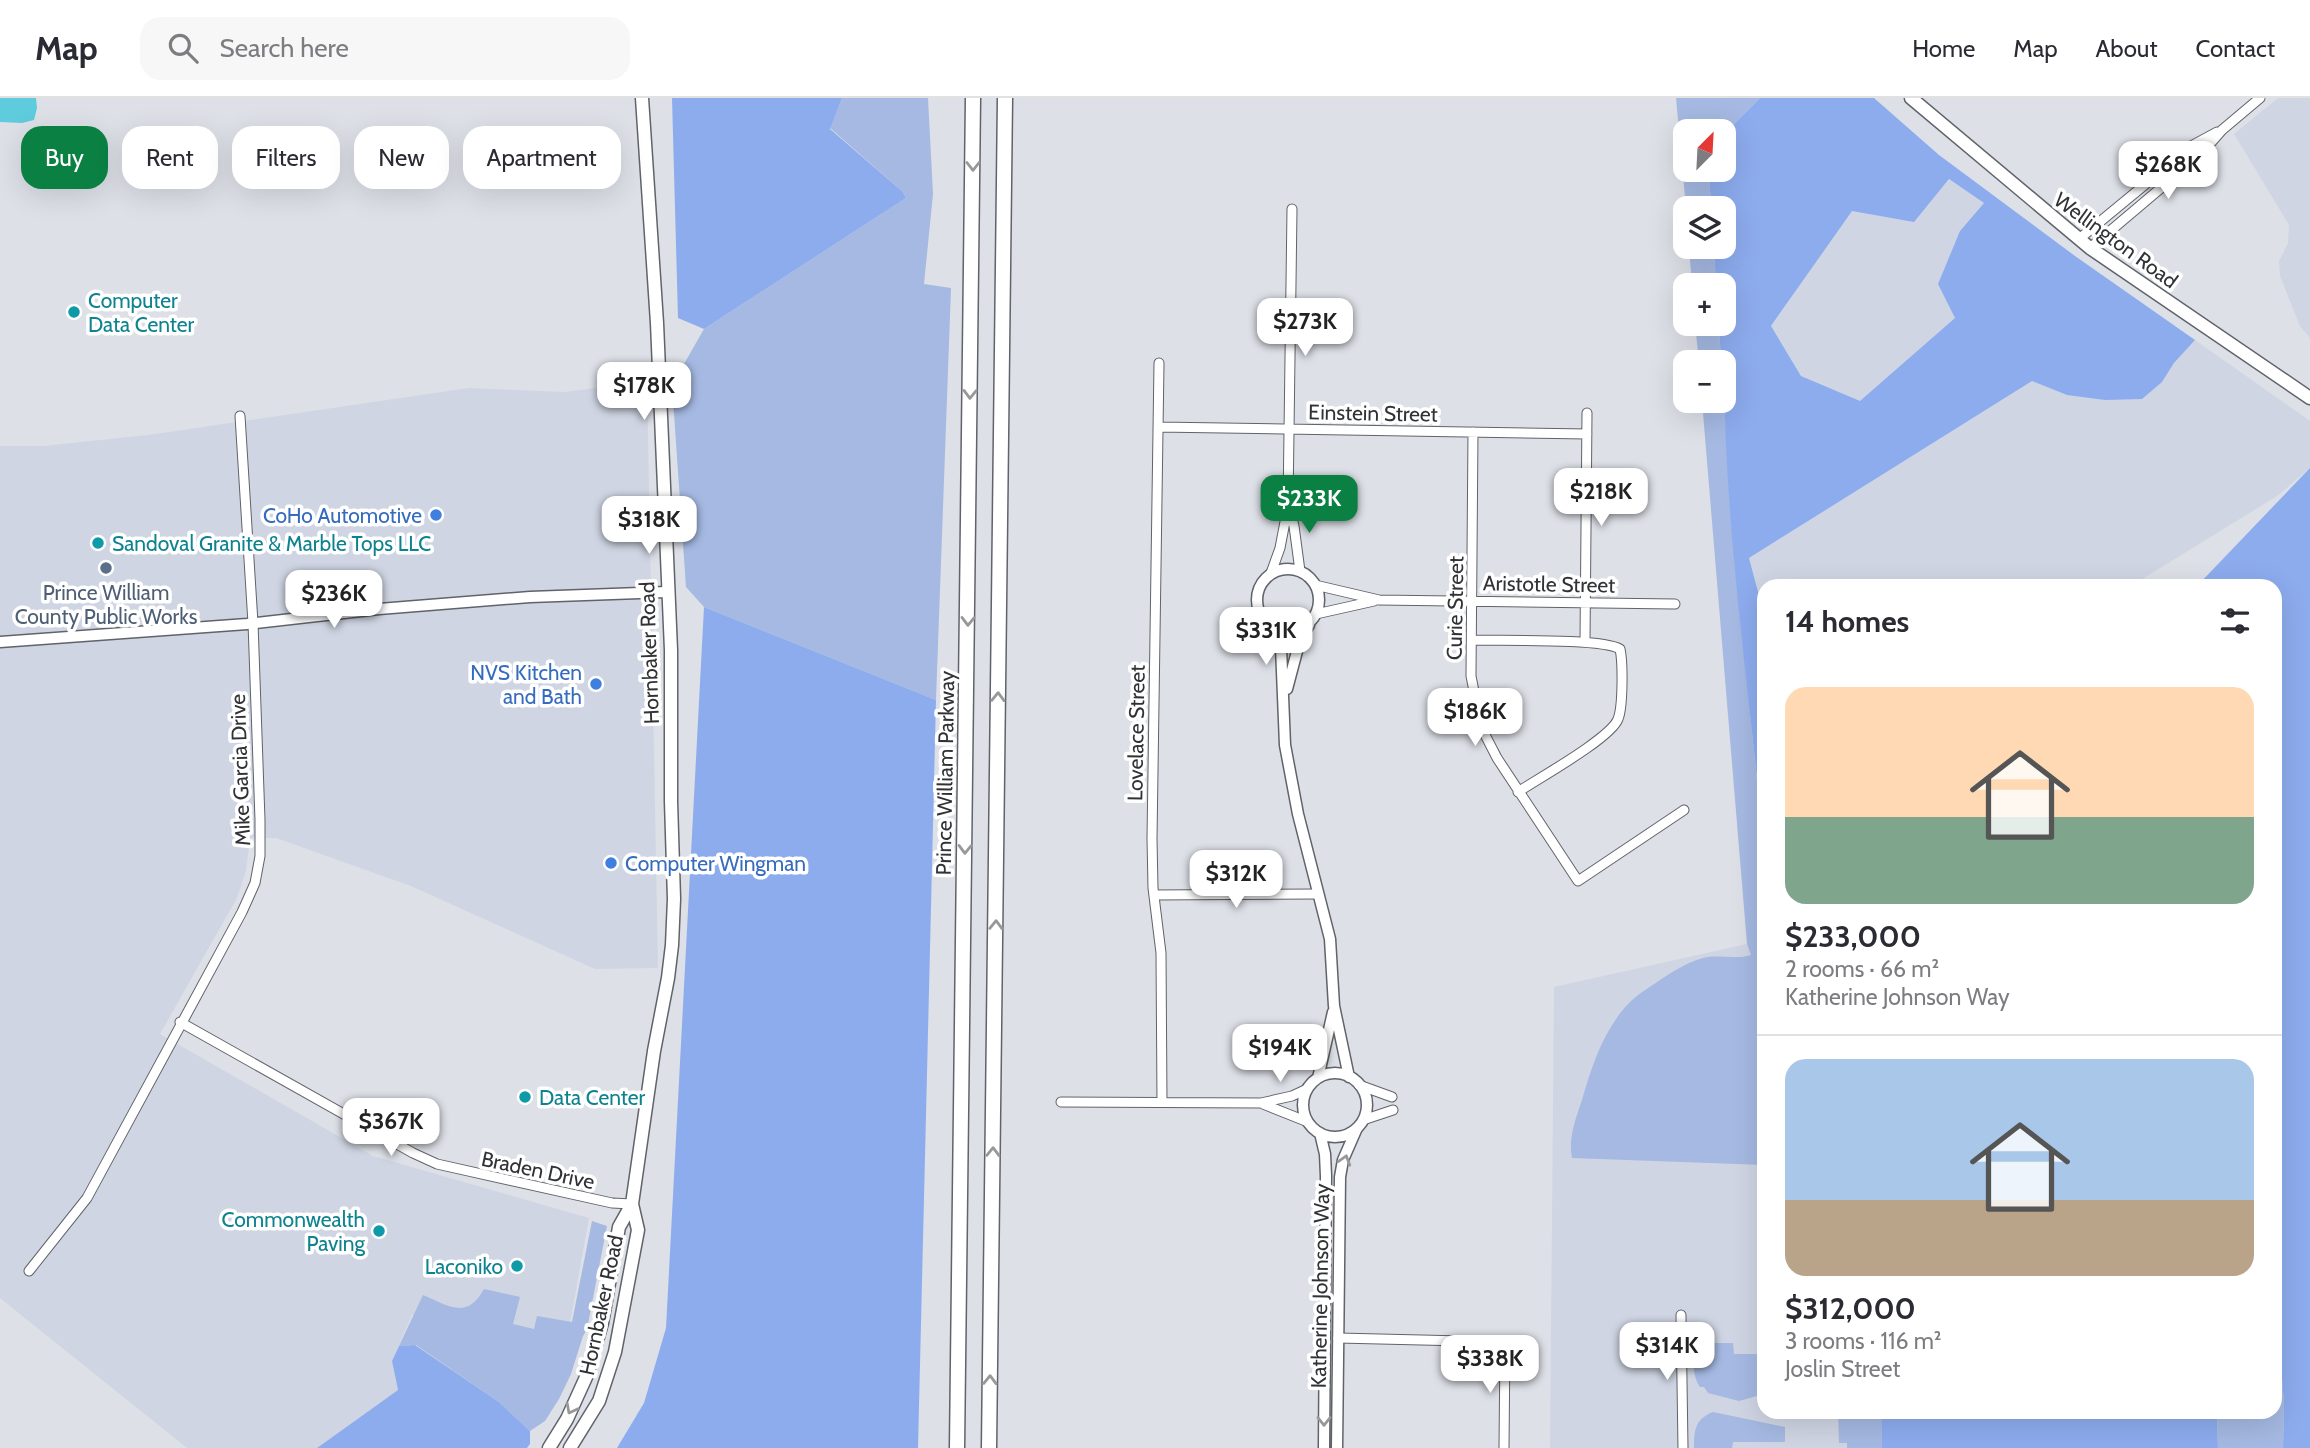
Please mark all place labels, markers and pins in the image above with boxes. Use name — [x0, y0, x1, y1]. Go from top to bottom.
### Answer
pin: $268K — [2119, 141, 2217, 201]
place label: Computer Data Center — [88, 288, 195, 337]
pin: $273K — [1256, 299, 1354, 358]
marker: Computer Data Center — [66, 304, 82, 320]
pin: $178K — [595, 362, 693, 422]
pin: $218K — [1552, 468, 1650, 528]
pin: $233K — [1260, 476, 1358, 535]
pin: $318K — [600, 496, 698, 556]
place label: CoHo Automotive — [263, 503, 422, 528]
marker: CoHo Automotive — [428, 507, 444, 523]
place label: Sandoval Granite & Marble Tops LLC — [112, 531, 431, 556]
marker: Sandoval Granite & Marble Tops LLC — [90, 535, 106, 551]
marker: Prince William County Public Works — [98, 560, 114, 576]
pin: $236K — [285, 570, 383, 630]
place label: Prince William County Public Works — [15, 580, 198, 629]
pin: $331K — [1217, 608, 1315, 667]
place label: NVS Kitchen and Bath — [470, 660, 582, 709]
marker: NVS Kitchen and Bath — [588, 676, 604, 692]
pin: $186K — [1426, 688, 1524, 748]
pin: $312K — [1187, 850, 1285, 910]
place label: Computer Wingman — [625, 851, 806, 876]
marker: Computer Wingman — [603, 855, 619, 871]
pin: $194K — [1231, 1024, 1329, 1084]
place label: Data Center — [539, 1085, 646, 1110]
marker: Data Center — [517, 1089, 533, 1105]
pin: $367K — [342, 1098, 440, 1158]
place label: Commonwealth Paving — [222, 1207, 366, 1256]
marker: Commonwealth Paving — [371, 1223, 387, 1239]
place label: Laconiko — [425, 1254, 503, 1279]
marker: Laconiko — [509, 1258, 525, 1274]
pin: $314K — [1618, 1322, 1716, 1382]
pin: $338K — [1441, 1336, 1539, 1395]

